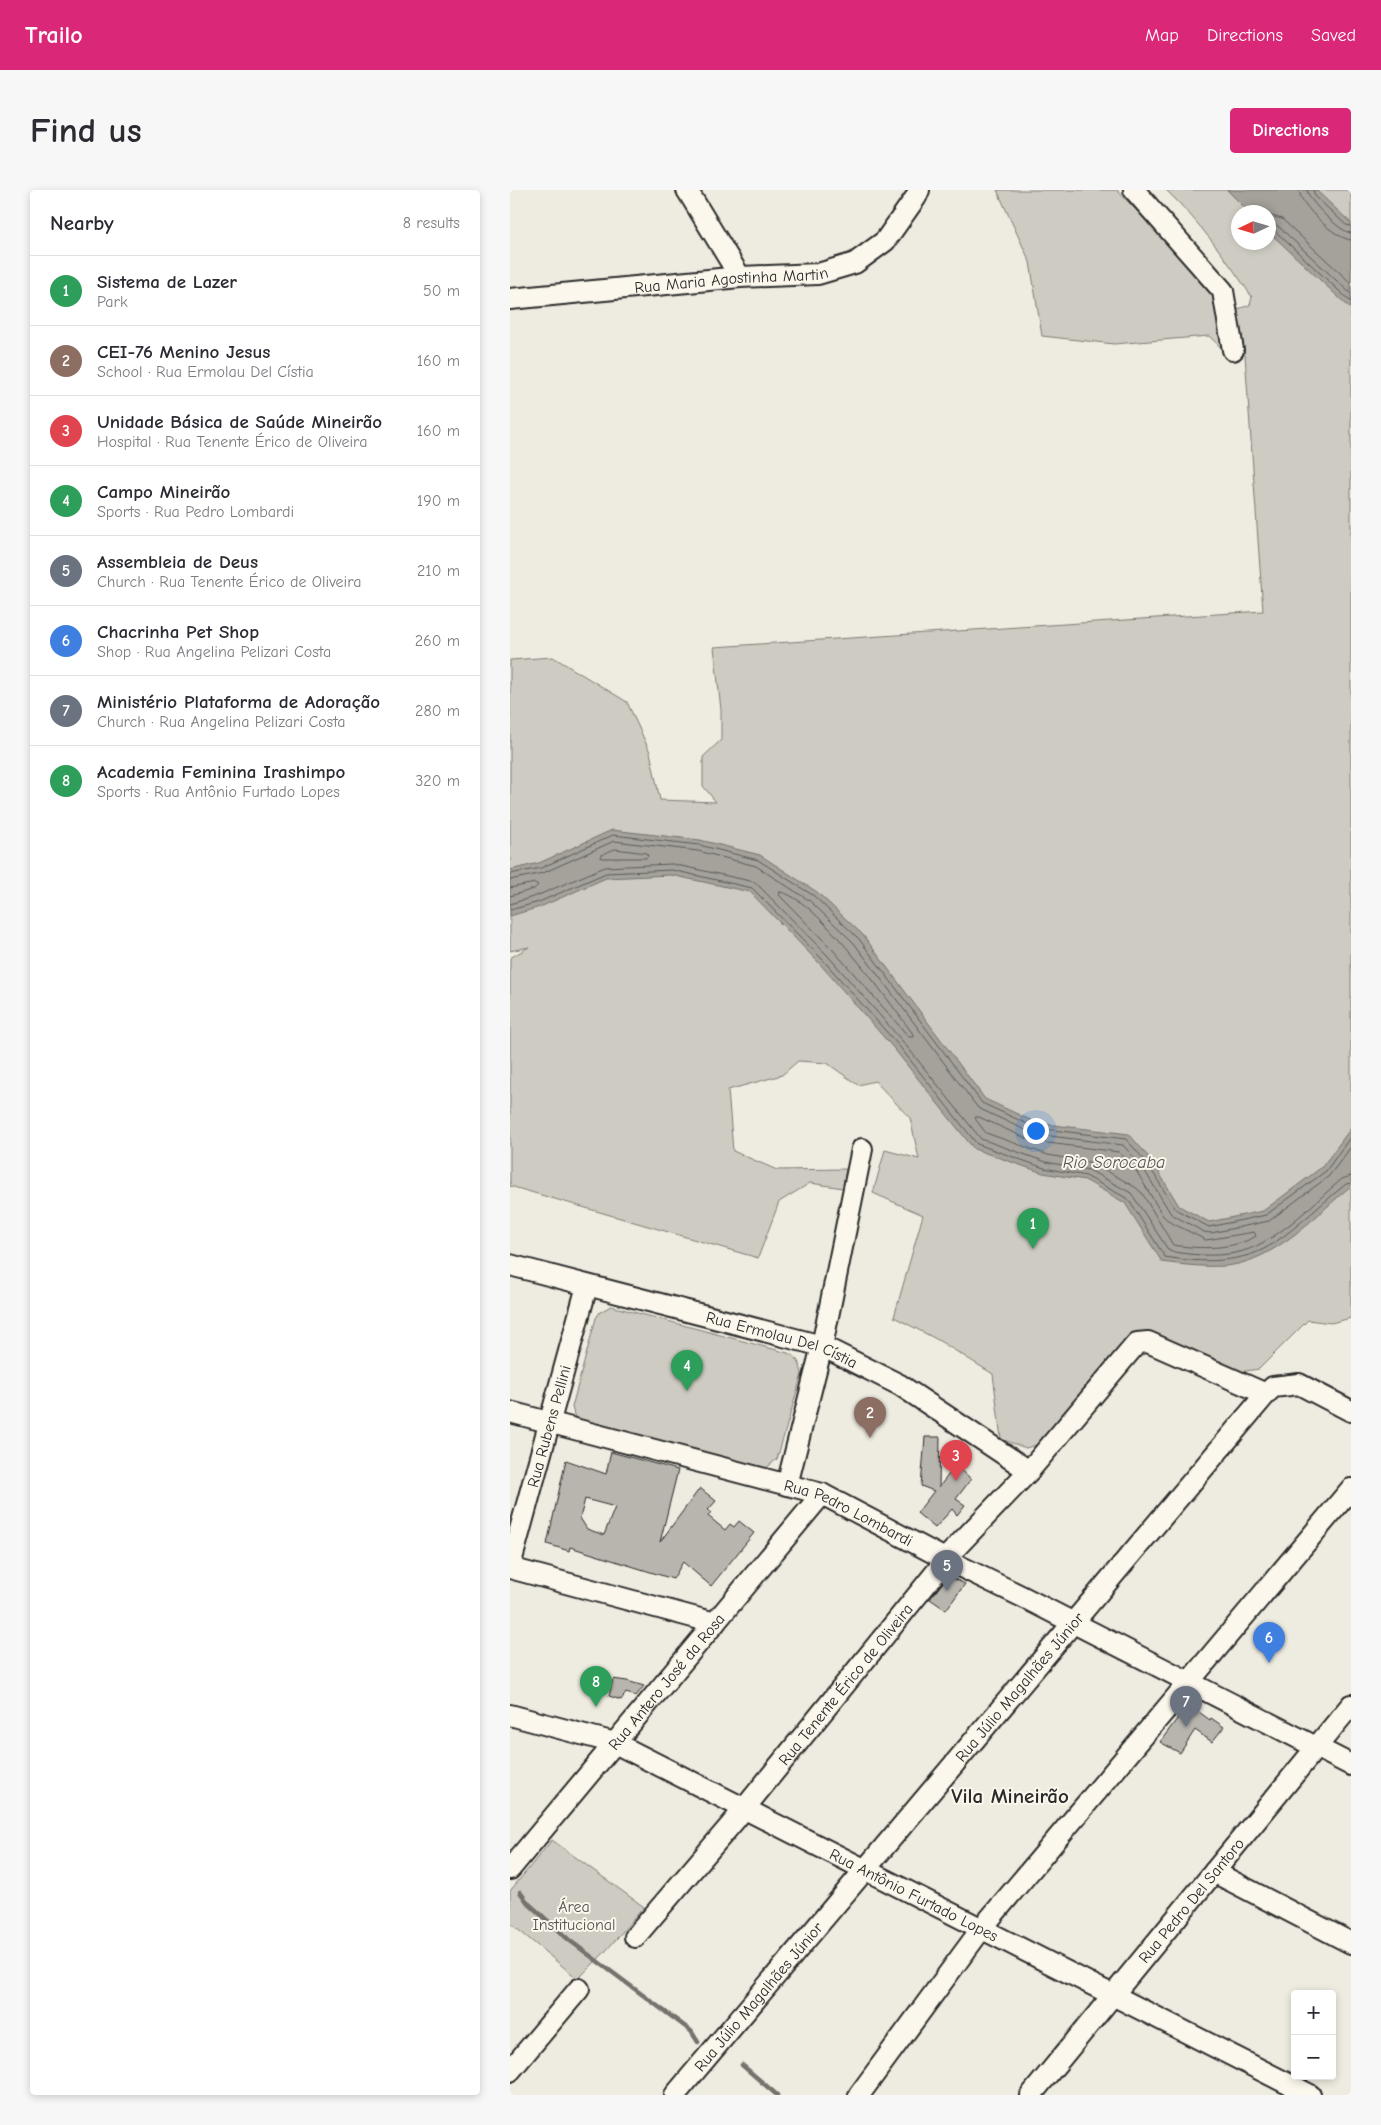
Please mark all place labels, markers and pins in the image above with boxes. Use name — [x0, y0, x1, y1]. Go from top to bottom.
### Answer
pin: 1 — [1017, 1208, 1049, 1249]
pin: 4 — [671, 1350, 703, 1391]
pin: 2 — [854, 1397, 886, 1438]
pin: 3 — [940, 1440, 972, 1481]
pin: 5 — [931, 1550, 963, 1591]
pin: 6 — [1253, 1622, 1285, 1663]
pin: 8 — [580, 1666, 612, 1707]
pin: 7 — [1170, 1686, 1202, 1727]

